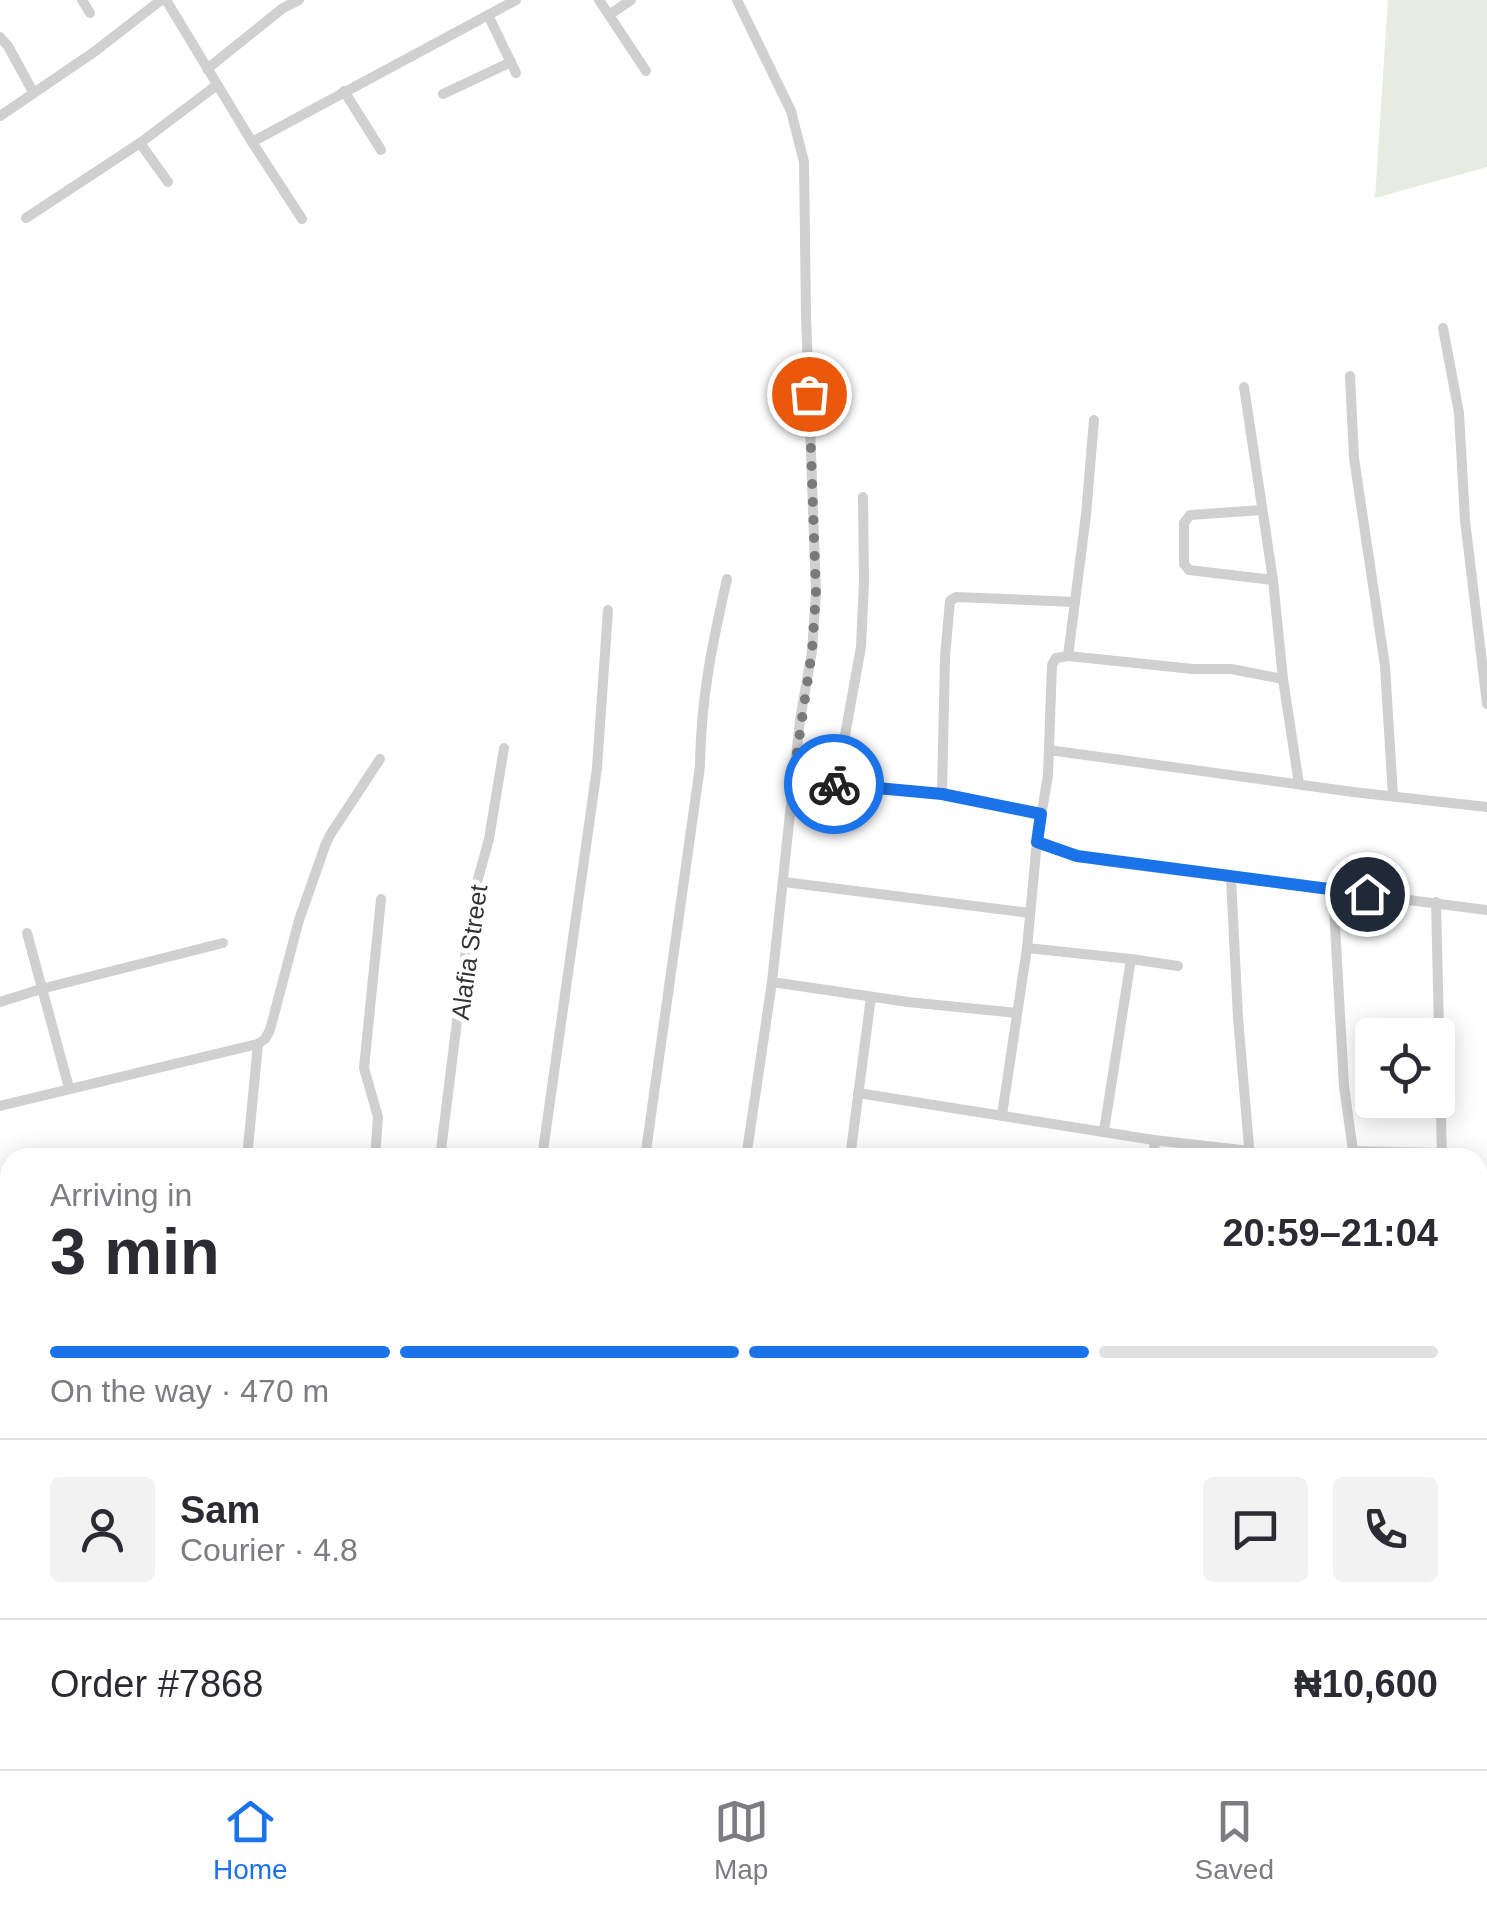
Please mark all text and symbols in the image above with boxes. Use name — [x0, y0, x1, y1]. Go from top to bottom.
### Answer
pin — [767, 352, 852, 437]
icon: bag — [782, 367, 837, 422]
courier — [784, 734, 884, 834]
icon: bike — [807, 757, 862, 812]
pin — [1325, 852, 1410, 937]
icon: home — [1340, 867, 1395, 922]
street label: Alafia Street — [446, 883, 492, 1021]
map controls — [1355, 1018, 1455, 1118]
button: locate — [1355, 1018, 1455, 1118]
text: Arriving in — [50, 1177, 192, 1213]
text: 20:59–21:04 — [1222, 1212, 1438, 1254]
text: 3 min — [50, 1215, 220, 1288]
text: On the way · 470 m — [50, 1373, 329, 1409]
button: person — [50, 1477, 155, 1582]
button: chat — [1203, 1477, 1308, 1582]
button: phone — [1333, 1477, 1438, 1582]
text: Sam — [180, 1489, 260, 1531]
text: Courier · 4.8 — [180, 1532, 358, 1568]
text: Order #7868 — [50, 1663, 263, 1705]
text: ₦10,600 — [1294, 1663, 1438, 1705]
tab: Home — [213, 1794, 288, 1886]
tab: Map — [714, 1794, 769, 1886]
tab: Saved — [1195, 1794, 1274, 1886]

